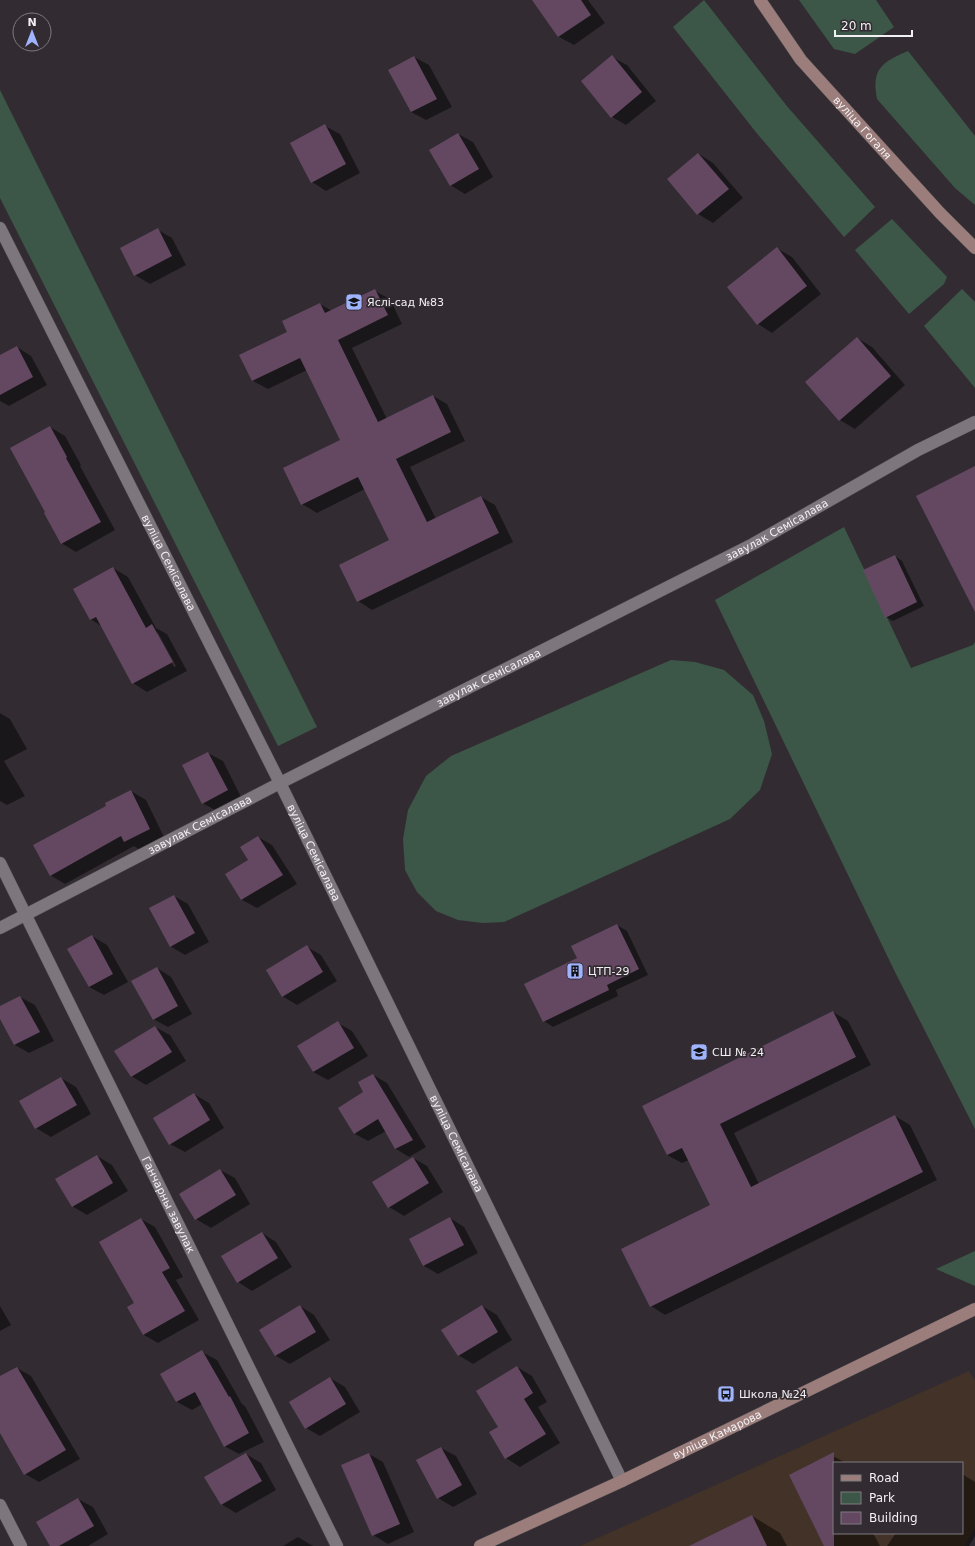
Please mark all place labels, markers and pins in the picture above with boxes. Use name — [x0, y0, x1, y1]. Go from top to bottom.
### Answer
school or university icon: Яслі-сад №83 — [344, 292, 364, 312]
place label: Яслі-сад №83 — [367, 296, 444, 309]
building icon: ЦТП-29 — [565, 961, 585, 981]
place label: ЦТП-29 — [588, 965, 630, 978]
school or university icon: СШ № 24 — [689, 1042, 709, 1062]
place label: СШ № 24 — [712, 1046, 764, 1059]
bus stop icon: Школа №24 — [716, 1384, 736, 1404]
place label: Школа №24 — [739, 1388, 807, 1401]

